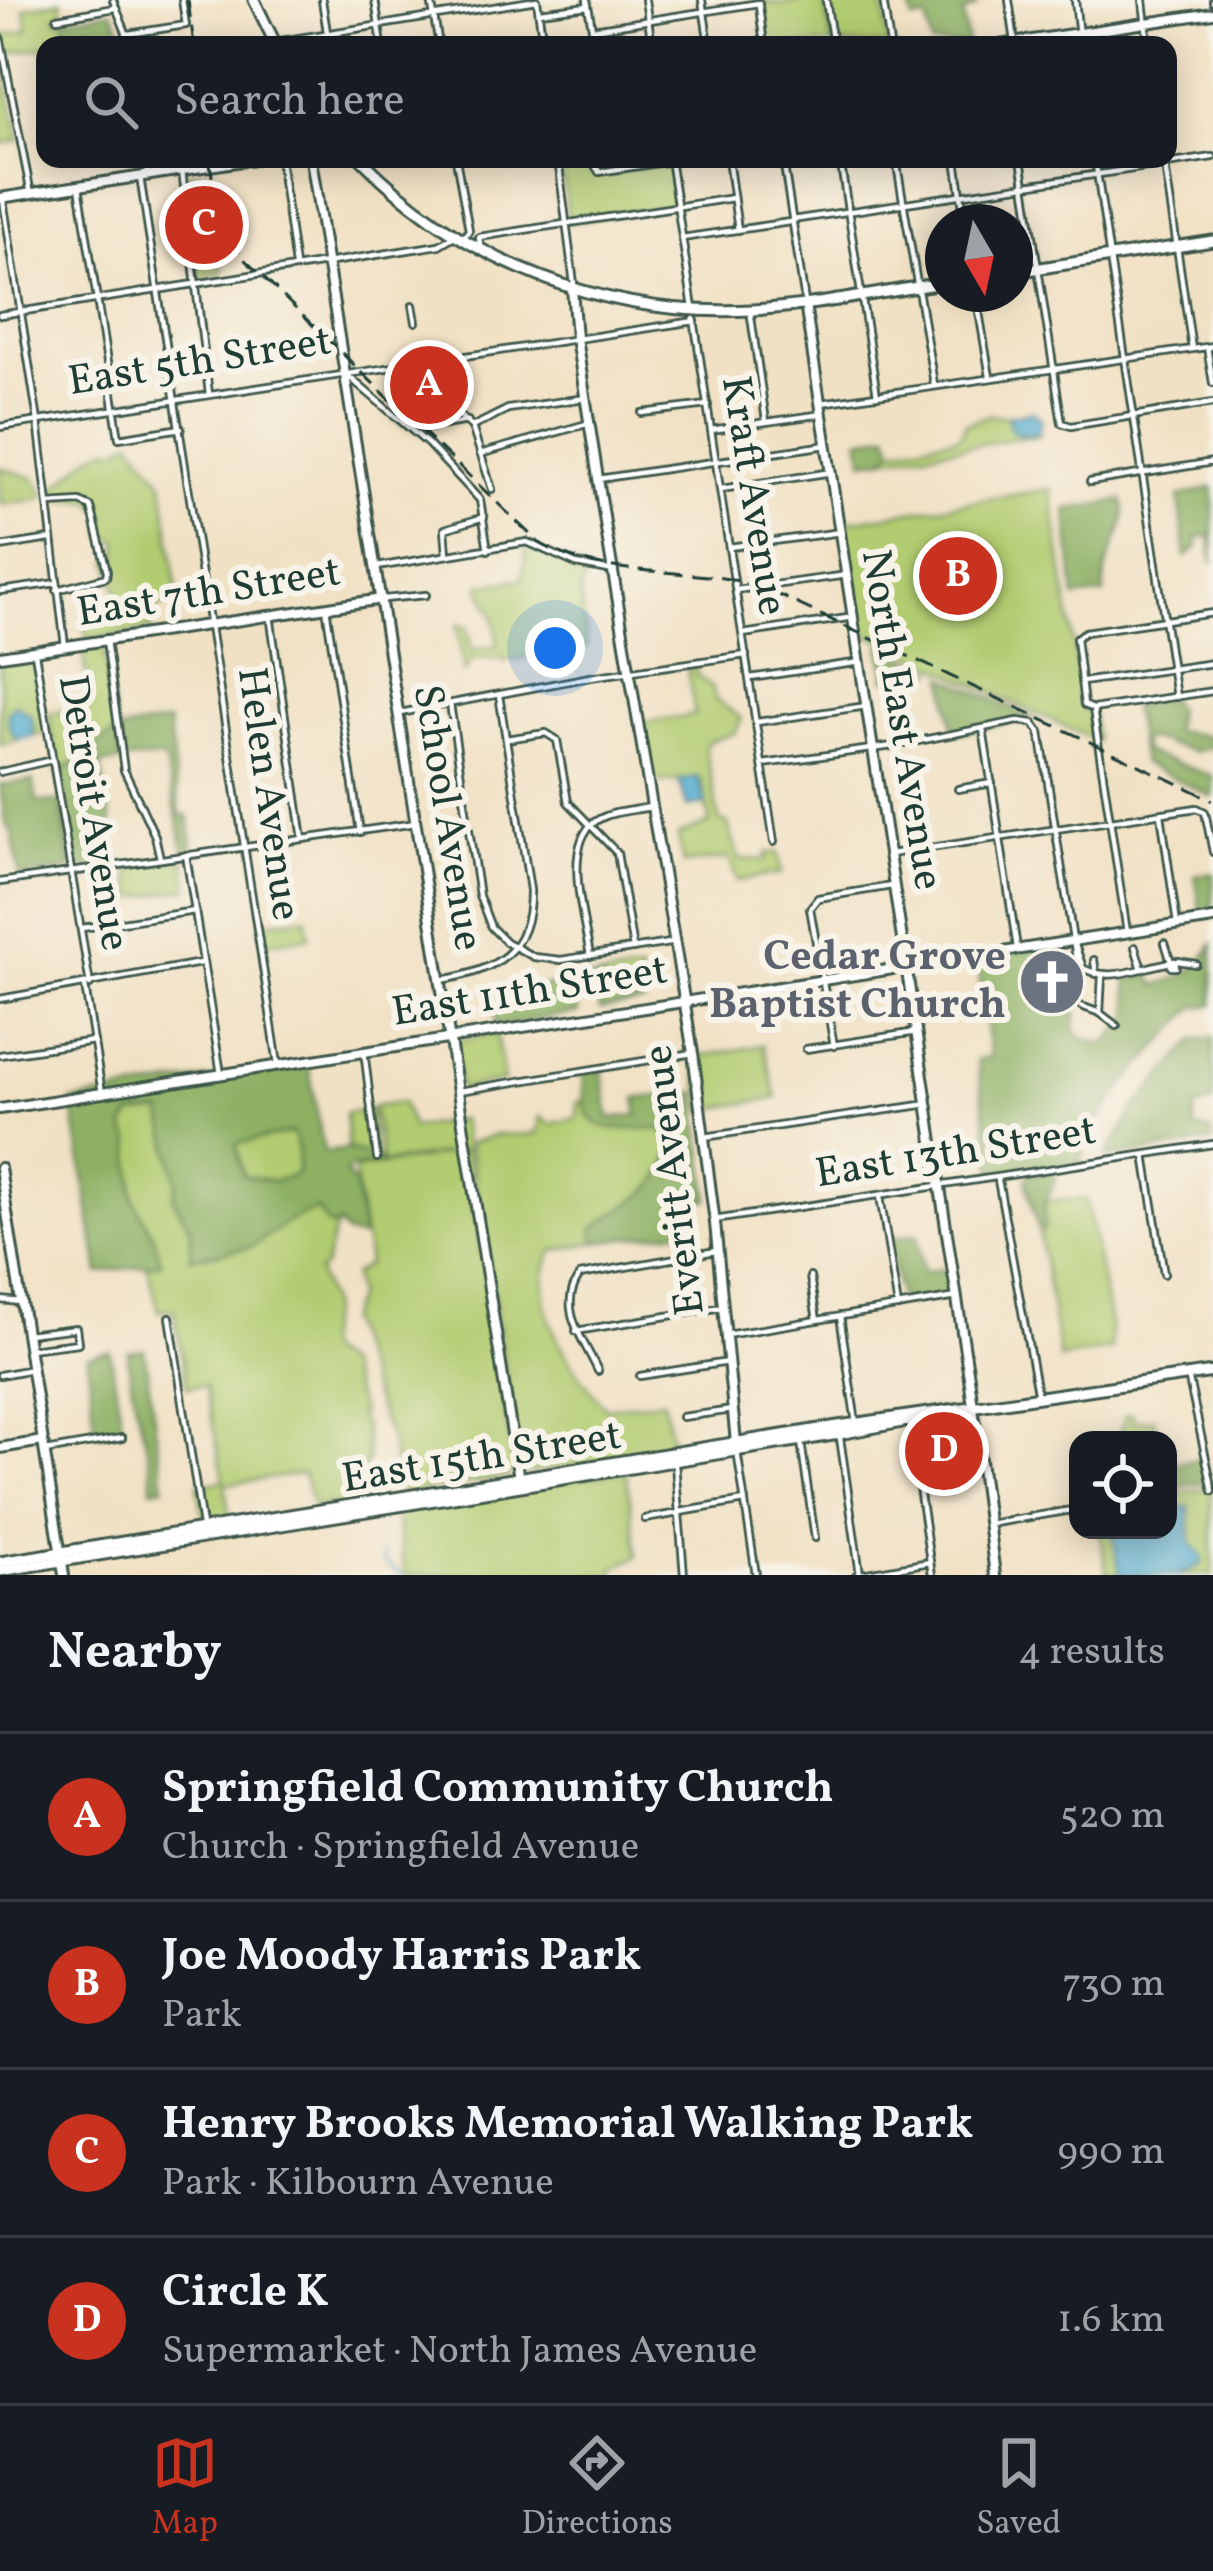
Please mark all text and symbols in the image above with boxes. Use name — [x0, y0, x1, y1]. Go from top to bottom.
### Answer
search box — [36, 36, 1177, 168]
icon: search — [78, 69, 144, 135]
text: Search here — [174, 71, 405, 134]
pin: C — [165, 180, 243, 270]
north arrow — [925, 204, 1033, 312]
street label: East 5th Street — [64, 313, 336, 413]
pin: A — [390, 340, 468, 430]
street label: Kraft Avenue — [704, 372, 800, 620]
pin: B — [919, 531, 997, 621]
street label: East 7th Street — [73, 544, 345, 644]
street label: North East Avenue — [844, 546, 956, 894]
your location — [525, 618, 585, 678]
street label: Helen Avenue — [220, 664, 314, 924]
street label: Detroit Avenue — [41, 671, 143, 955]
street label: School Avenue — [396, 681, 496, 955]
place label: Cedar Grove Baptist Church — [709, 929, 1006, 1036]
street label: East 11th Street — [388, 942, 672, 1044]
church icon: Cedar Grove Baptist Church — [1017, 947, 1087, 1017]
street label: Everitt Avenue — [630, 1041, 722, 1319]
street label: East 13th Street — [811, 1103, 1101, 1205]
pin: D — [905, 1406, 983, 1496]
street label: East 15th Street — [338, 1408, 626, 1510]
map controls — [1069, 1431, 1177, 1539]
button: locate — [1069, 1431, 1177, 1539]
text: Nearby — [48, 1618, 222, 1689]
text: 4 results — [1018, 1626, 1165, 1680]
text: Springfield Community Church — [162, 1758, 834, 1821]
text: A — [73, 1790, 101, 1844]
text: 520 m — [1060, 1790, 1165, 1844]
text: Church · Springfield Avenue — [162, 1821, 639, 1875]
text: Joe Moody Harris Park — [162, 1926, 641, 1989]
text: B — [74, 1958, 100, 2012]
text: 730 m — [1062, 1958, 1165, 2012]
text: Park — [162, 1989, 242, 2043]
text: Henry Brooks Memorial Walking Park — [162, 2094, 973, 2157]
text: C — [74, 2126, 100, 2180]
text: 990 m — [1058, 2126, 1165, 2180]
text: Park · Kilbourn Avenue — [162, 2157, 554, 2211]
text: Circle K — [162, 2262, 329, 2325]
text: D — [73, 2294, 101, 2348]
text: 1.6 km — [1057, 2294, 1165, 2348]
text: Supermarket · North James Avenue — [162, 2325, 757, 2379]
tab: Map — [152, 2430, 218, 2548]
tab: Directions — [521, 2430, 673, 2548]
tab: Saved — [976, 2430, 1061, 2548]

